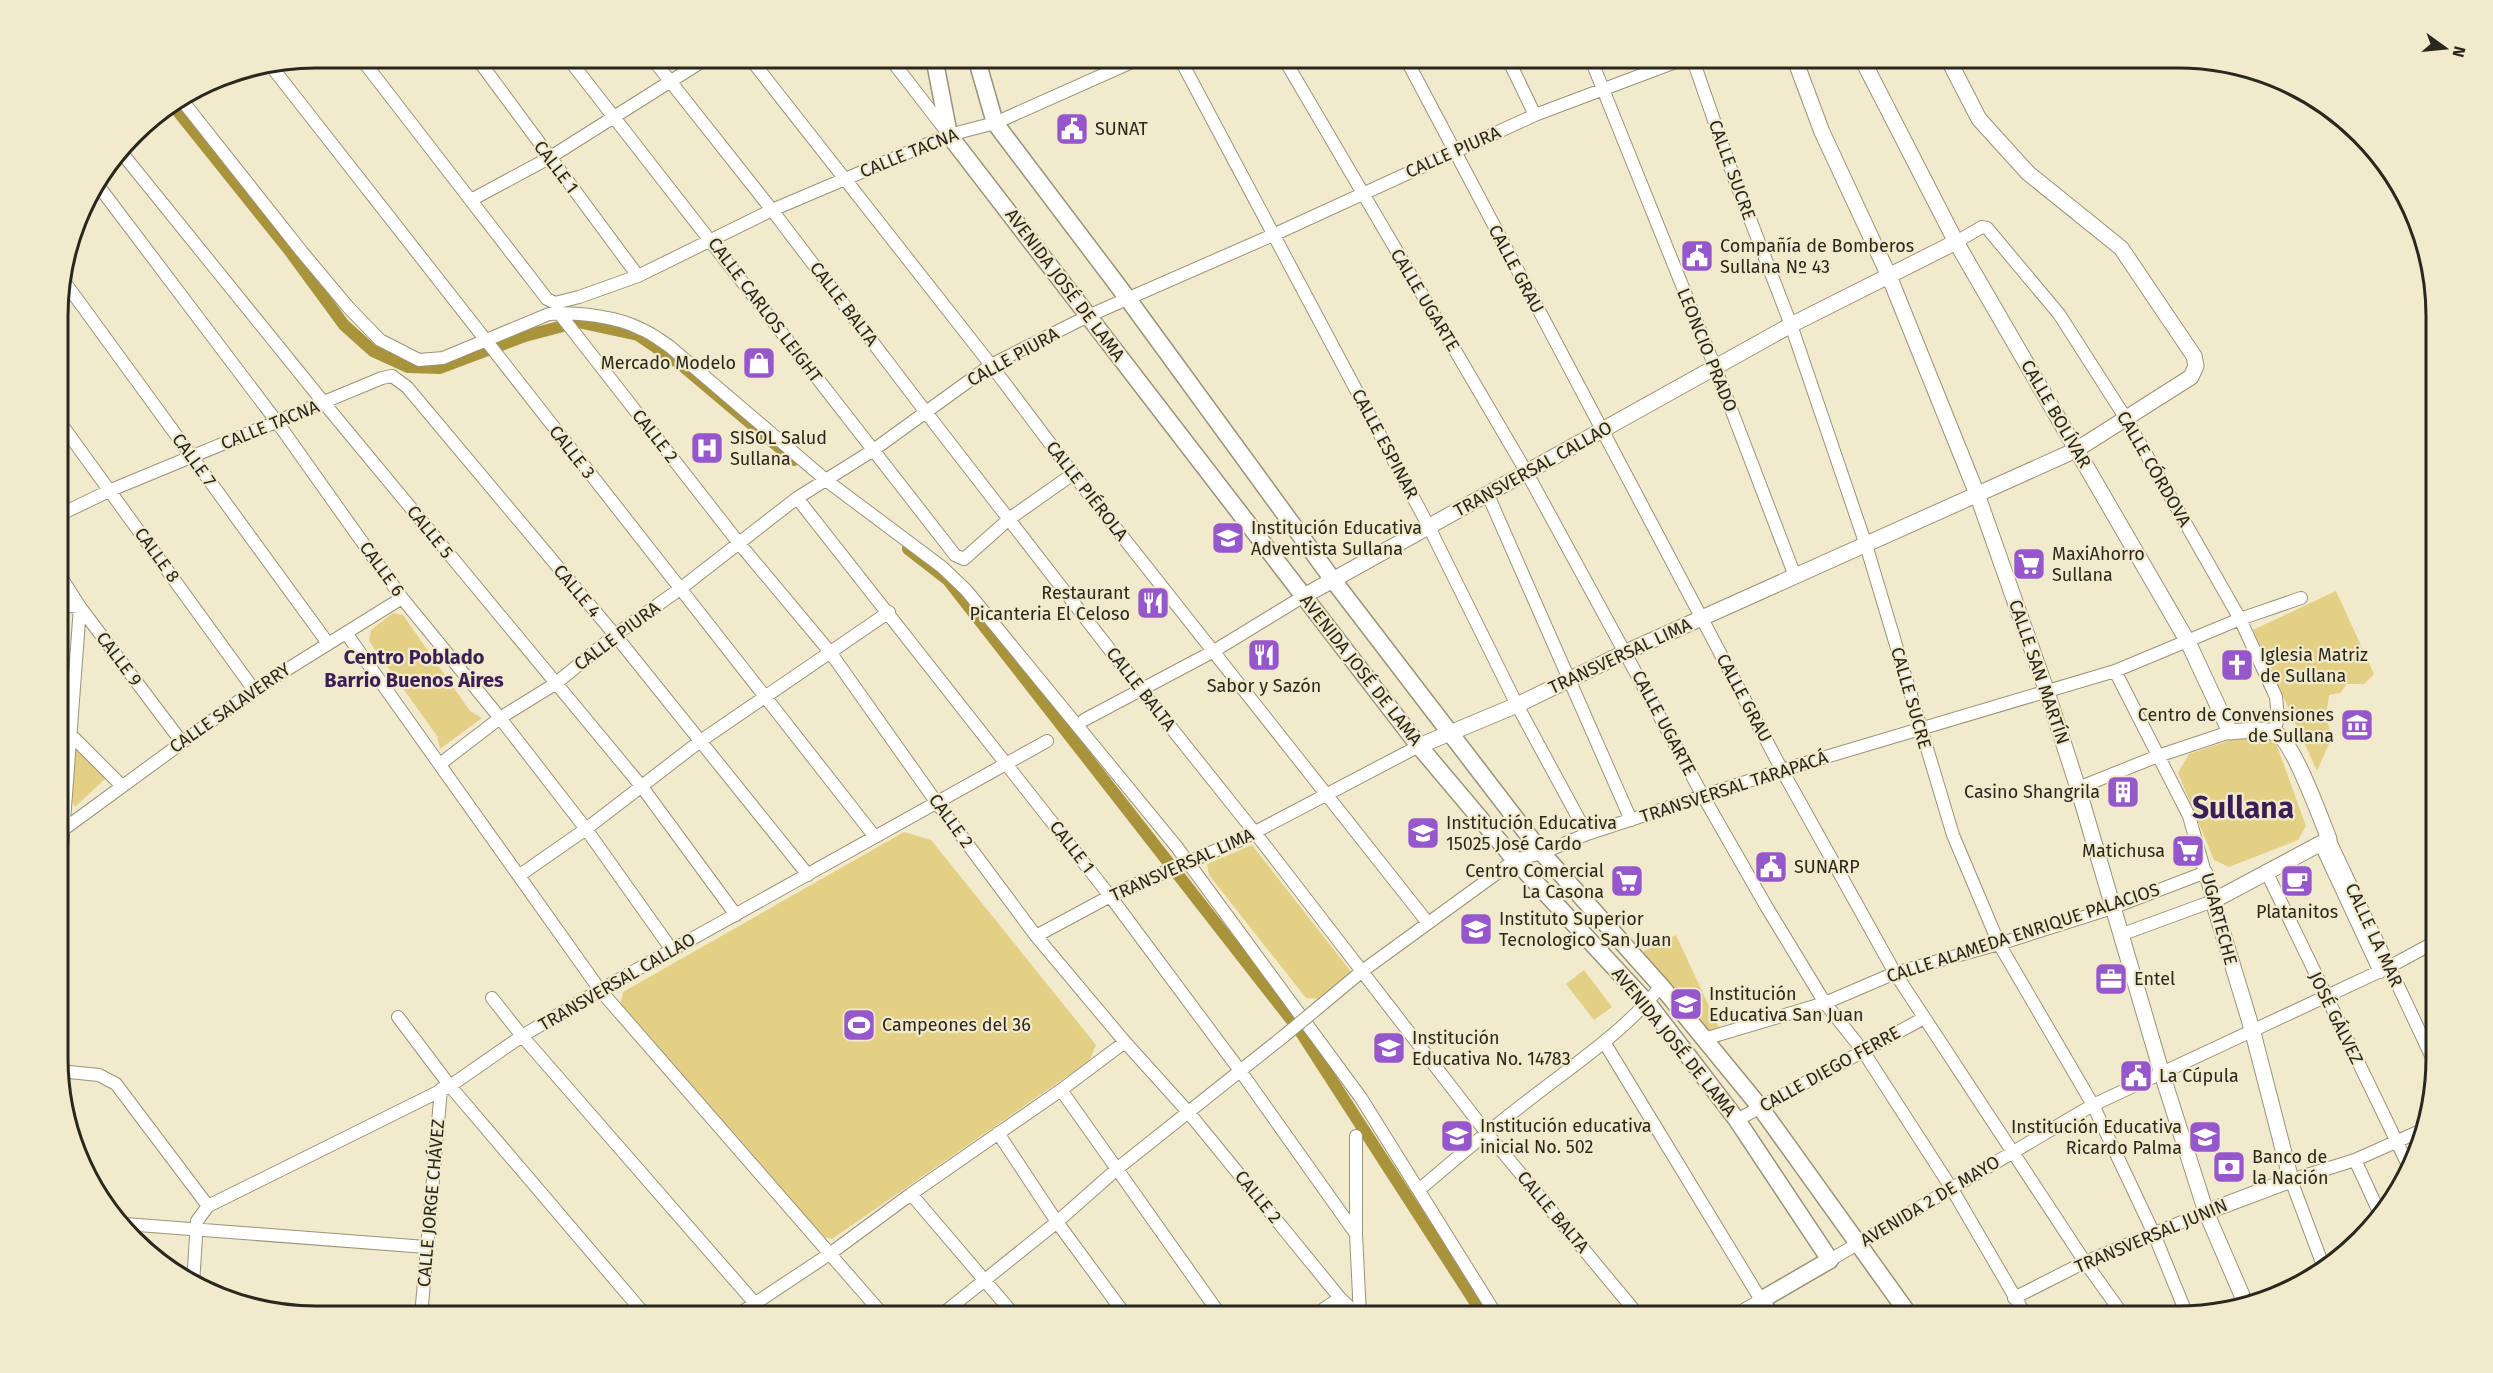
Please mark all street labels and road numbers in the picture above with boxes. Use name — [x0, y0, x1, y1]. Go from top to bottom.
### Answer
street label: CALLE SUCRE — [1704, 117, 1760, 223]
street label: CALLE PIURA — [1402, 121, 1505, 183]
street label: CALLE TACNA — [857, 123, 962, 183]
street label: CALLE 1 — [529, 136, 583, 198]
street label: AVENIDA JOSÉ DE LAMA — [1000, 204, 1131, 366]
street label: CALLE GRAU — [1484, 221, 1548, 317]
street label: CALLE CARLOS LEIGHT — [703, 233, 827, 387]
street label: CALLE UGARTE — [1386, 245, 1464, 355]
street label: CALLE BALTA — [805, 257, 883, 351]
street label: LEONCIO PRADO — [1672, 285, 1742, 415]
street label: CALLE PIURA — [963, 322, 1063, 391]
street label: CALLE BOLÍVAR — [2016, 355, 2097, 472]
street label: CALLE ESPINAR — [1347, 385, 1423, 503]
street label: CALLE TACNA — [218, 395, 323, 455]
street label: CALLE 2 — [627, 405, 683, 467]
street label: CALLE CÓRDOVA — [2112, 407, 2196, 531]
street label: TRANSVERSAL CALLAO — [1450, 416, 1616, 522]
street label: CALLE 3 — [544, 421, 600, 483]
street label: CALLE 7 — [167, 429, 221, 491]
street label: CALLE PIÉROLA — [1041, 436, 1134, 546]
street label: CALLE 5 — [402, 501, 458, 563]
street label: CALLE 8 — [130, 523, 184, 587]
street label: CALLE 6 — [355, 537, 409, 601]
street label: CALLE 4 — [549, 560, 606, 622]
street label: AVENIDA JOSÉ DE LAMA — [1295, 590, 1428, 750]
street label: CALLE PIURA — [570, 596, 665, 675]
street label: CALLE SAN MARTÍN — [2004, 596, 2075, 747]
street label: TRANSVERSAL LIMA — [1545, 613, 1696, 699]
street label: CALLE 9 — [92, 628, 146, 690]
street label: CALLE BALTA — [1102, 643, 1181, 736]
street label: CALLE SUCRE — [1886, 644, 1936, 752]
street label: CALLE GRAU — [1712, 650, 1776, 746]
street label: CALLE SALAVERRY — [165, 658, 295, 758]
street label: CALLE UGARTE — [1627, 667, 1701, 779]
street label: TRANSVERSAL TARAPACÁ — [1637, 745, 1831, 828]
street label: CALLE 2 — [924, 790, 978, 852]
street label: CALLE 1 — [1045, 816, 1099, 878]
street label: TRANSVERSAL LIMA — [1107, 823, 1258, 907]
street label: UGARTECHE — [2196, 870, 2242, 968]
street label: CALLE ALAMEDA ENRIQUE PALACIOS — [1884, 878, 2162, 988]
street label: CALLE LA MAR — [2340, 880, 2408, 990]
street label: TRANSVERSAL CALLAO — [535, 928, 699, 1036]
street label: AVENIDA JOSÉ DE LAMA — [1607, 962, 1742, 1122]
street label: JOSÉ GÁLVEZ — [2304, 968, 2369, 1068]
street label: CALLE DIEGO FERRE — [1756, 1021, 1904, 1117]
street label: CALLE JORGE CHÁVEZ — [412, 1118, 449, 1288]
street label: AVENIDA 2 DE MAYO — [1856, 1151, 2004, 1251]
street label: CALLE 2 — [1230, 1166, 1286, 1228]
street label: CALLE BALTA — [1512, 1167, 1594, 1258]
street label: TRANSVERSAL JUNIN — [2071, 1194, 2231, 1278]

